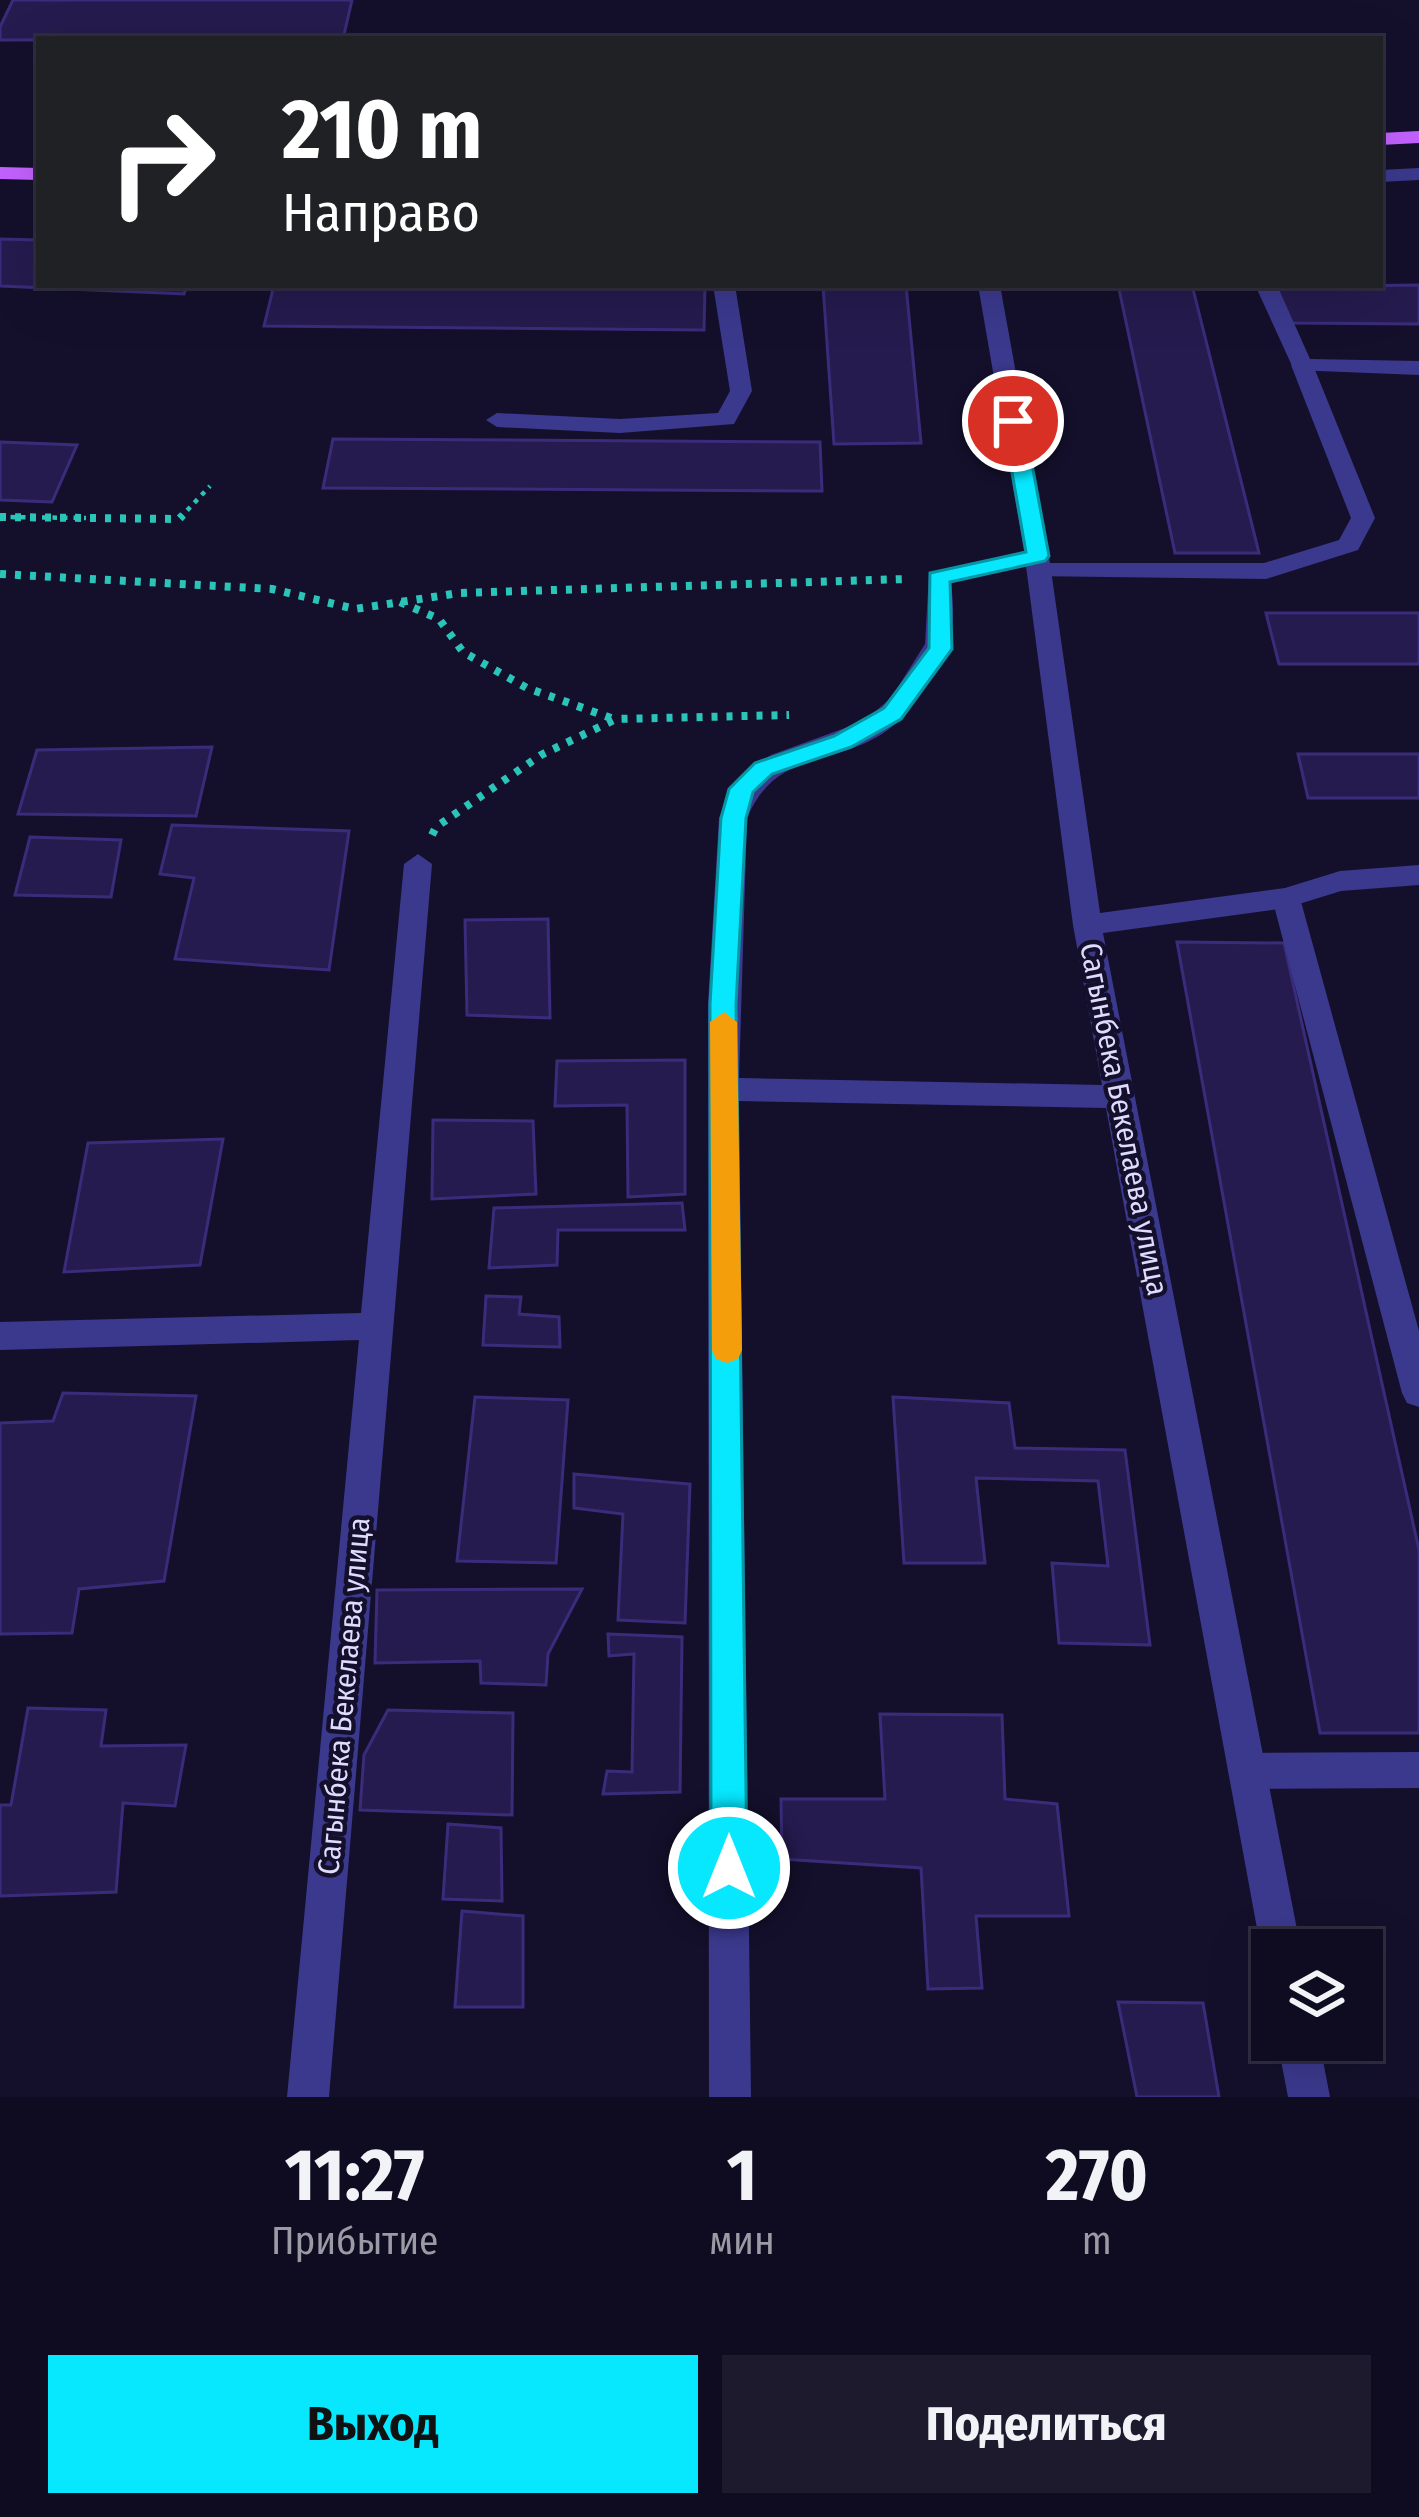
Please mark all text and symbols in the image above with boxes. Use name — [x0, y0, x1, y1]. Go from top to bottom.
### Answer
text: 210 m — [282, 79, 482, 180]
icon: right — [84, 84, 240, 240]
text: Направо — [282, 181, 480, 245]
pin — [962, 370, 1064, 472]
icon: arrive — [980, 388, 1046, 454]
street label: Сагынбека Бекелаева улица — [1072, 940, 1176, 1298]
street label: Сагынбека Бекелаева улица — [310, 1516, 378, 1876]
position arrow — [666, 1805, 792, 1931]
map controls — [1251, 1929, 1383, 2061]
button: layers — [1251, 1929, 1383, 2061]
text: 11:27 — [285, 2133, 425, 2219]
text: 1 — [727, 2133, 757, 2219]
text: 270 — [1046, 2133, 1148, 2219]
text: Прибытие — [271, 2218, 438, 2264]
text: мин — [709, 2218, 775, 2264]
text: m — [1082, 2218, 1112, 2264]
button: Выход — [48, 2355, 698, 2493]
button: Поделиться — [722, 2355, 1371, 2493]

